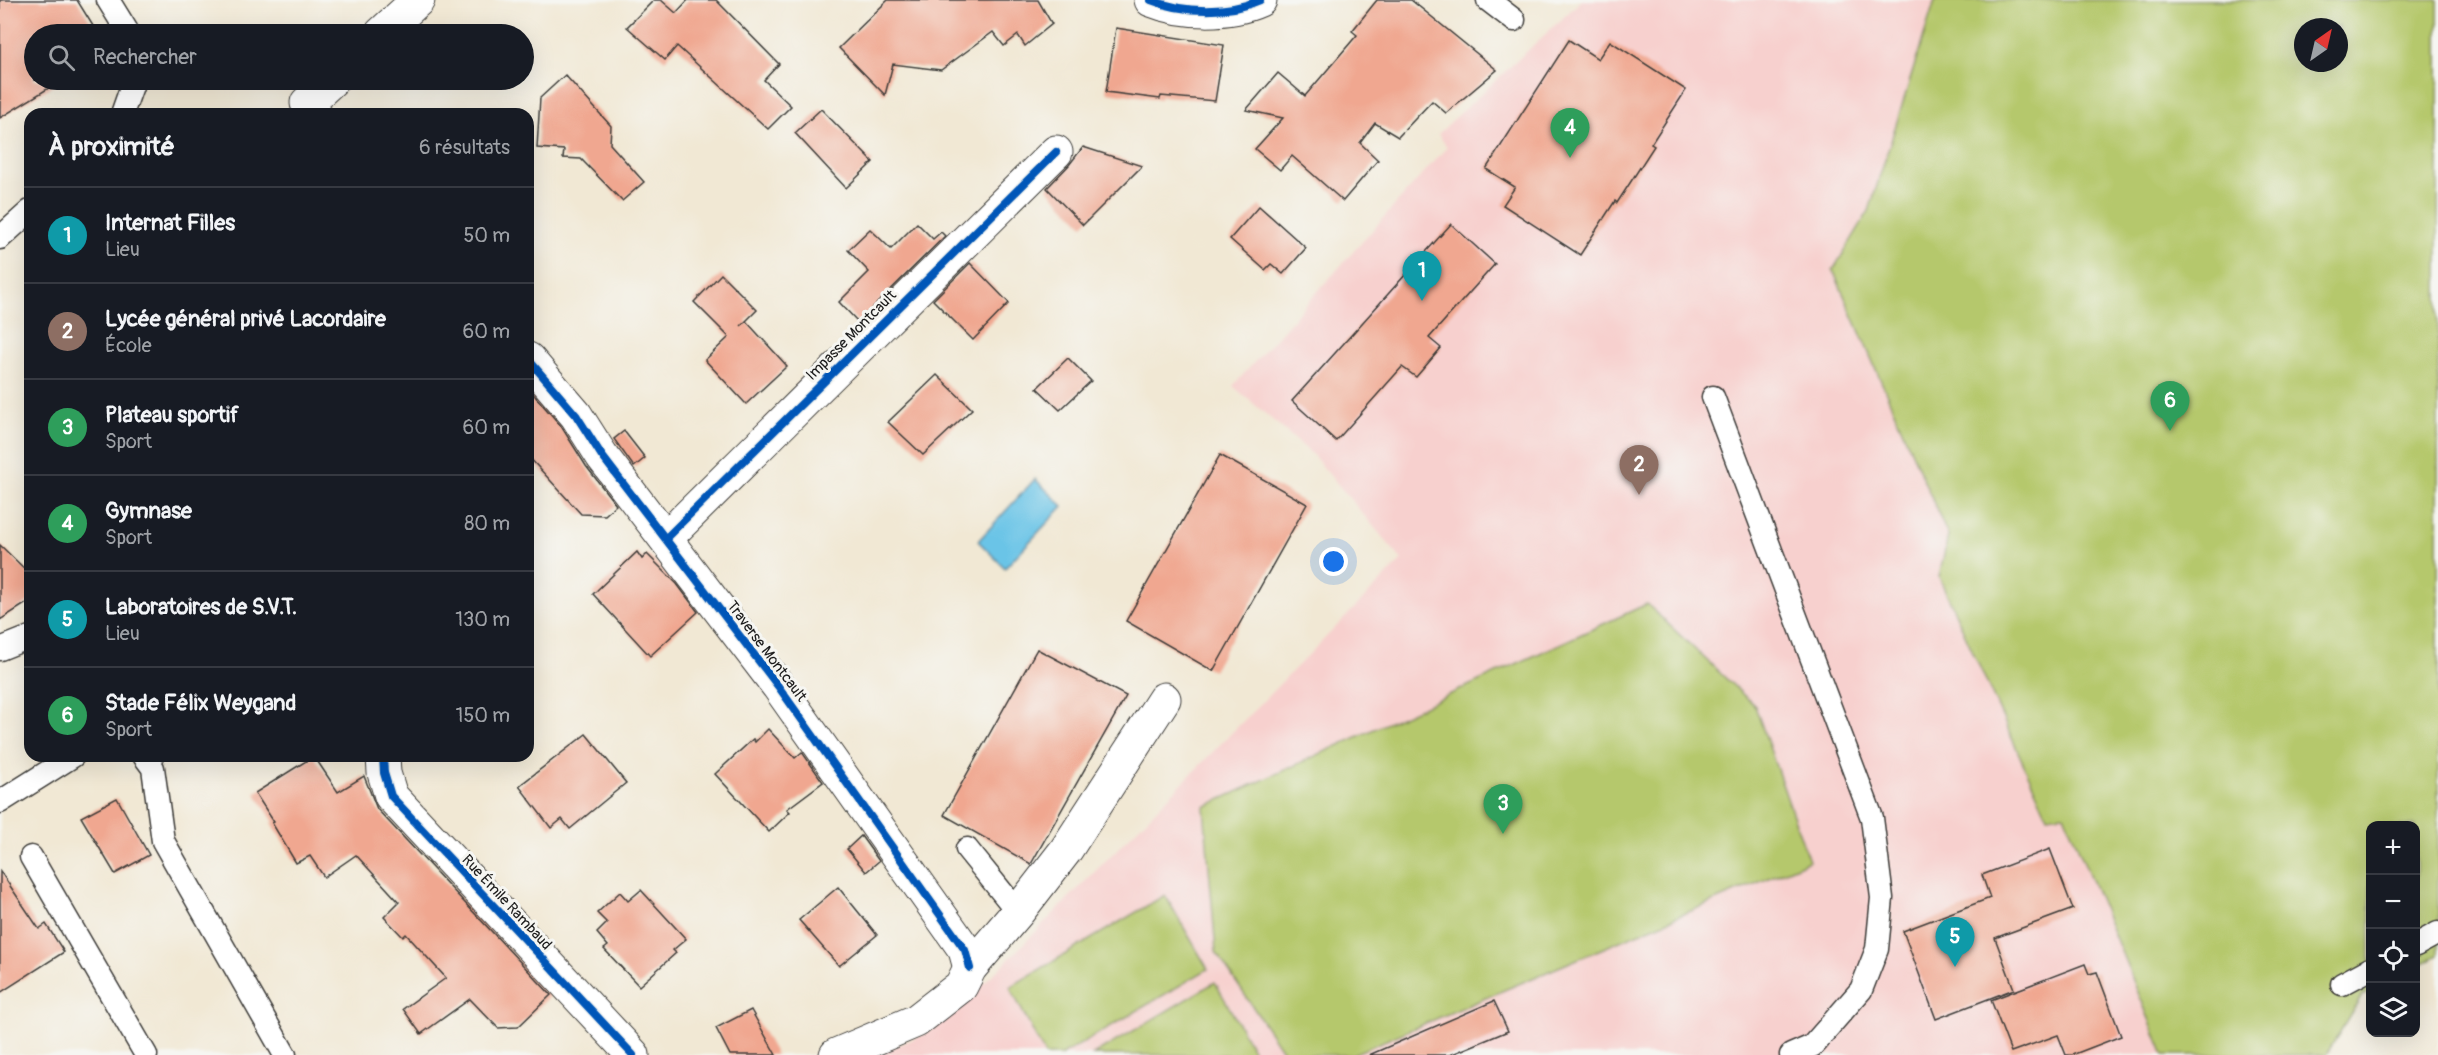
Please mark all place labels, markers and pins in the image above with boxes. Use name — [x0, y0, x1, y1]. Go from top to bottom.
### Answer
pin: 4 — [1550, 108, 1590, 158]
pin: 1 — [1402, 252, 1442, 301]
pin: 6 — [2150, 382, 2190, 431]
pin: 2 — [1620, 446, 1658, 495]
pin: 3 — [1484, 784, 1522, 834]
pin: 5 — [1936, 918, 1974, 967]

